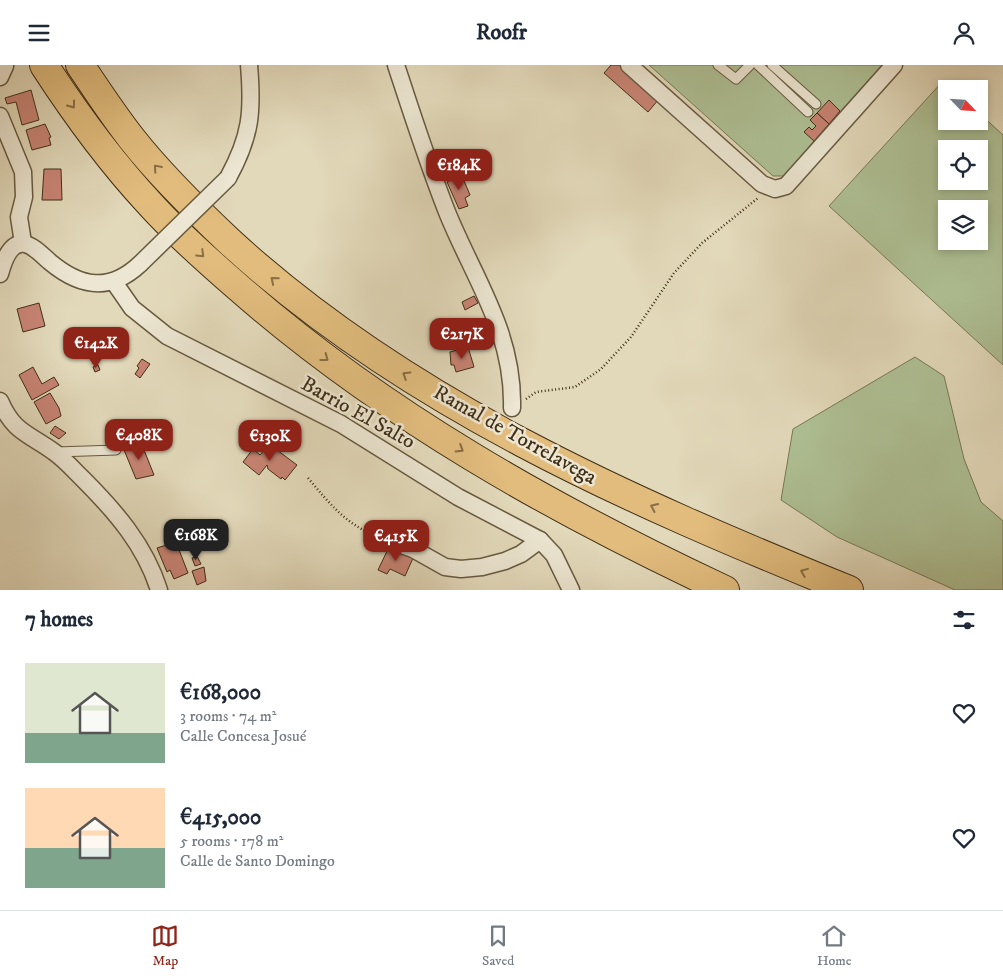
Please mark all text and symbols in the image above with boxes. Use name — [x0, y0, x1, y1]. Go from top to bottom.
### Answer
icon: menu — [25, 19, 53, 47]
text: Roofr — [476, 19, 527, 46]
icon: person — [950, 19, 978, 47]
north arrow — [938, 80, 988, 130]
map controls — [938, 80, 988, 250]
one-way arrow — [66, 99, 75, 109]
button: locate — [938, 140, 988, 190]
pin: €184K — [424, 149, 494, 191]
text: €184K — [437, 155, 481, 175]
one-way arrow — [153, 164, 162, 173]
button: layers — [938, 200, 988, 250]
one-way arrow — [195, 248, 204, 257]
one-way arrow — [271, 277, 280, 286]
pin: €217K — [427, 317, 497, 360]
text: €217K — [441, 324, 483, 344]
pin: €142K — [61, 327, 131, 369]
text: €142K — [74, 333, 118, 353]
one-way arrow — [319, 352, 329, 361]
street label: Barrio El Salto — [296, 371, 420, 455]
one-way arrow — [402, 371, 411, 381]
street label: Ramal de Torrelavega — [429, 379, 601, 491]
pin: €408K — [104, 419, 174, 461]
pin: €130K — [235, 419, 305, 462]
text: €408K — [116, 425, 162, 445]
text: €130K — [249, 426, 291, 446]
one-way arrow — [454, 443, 463, 453]
one-way arrow — [650, 503, 659, 514]
pin: €168K — [161, 519, 231, 561]
pin: €415K — [361, 519, 431, 562]
text: €168K — [175, 525, 217, 545]
text: €415K — [374, 526, 418, 546]
one-way arrow — [800, 567, 808, 577]
icon: filters — [950, 606, 978, 634]
text: 7 homes — [25, 607, 93, 633]
text: €168,000 — [180, 680, 261, 706]
icon: home — [65, 683, 125, 743]
icon: heart — [950, 699, 978, 727]
text: 3 rooms · 74 m² — [180, 706, 277, 726]
text: Calle Concesa Josué — [180, 726, 306, 746]
text: €415,000 — [180, 805, 261, 831]
icon: home — [65, 808, 125, 868]
icon: heart — [950, 824, 978, 852]
text: 5 rooms · 178 m² — [180, 831, 283, 851]
text: Calle de Santo Domingo — [180, 851, 335, 871]
tab: Map — [151, 922, 179, 970]
tab: Saved — [482, 922, 514, 970]
tab: Home — [817, 922, 852, 970]

